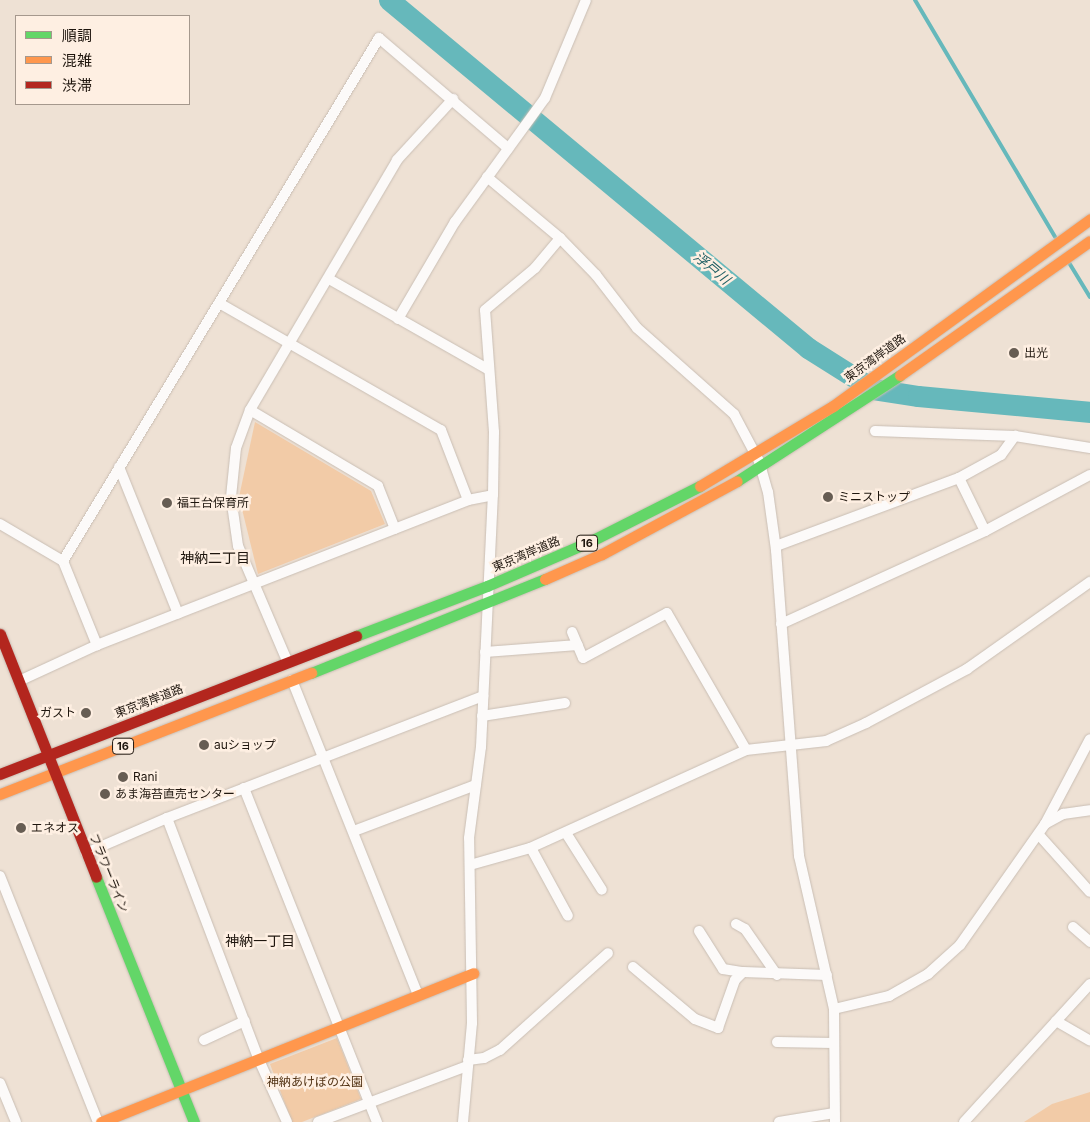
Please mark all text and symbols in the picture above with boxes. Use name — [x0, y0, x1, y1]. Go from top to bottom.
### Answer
legend — [15, 15, 190, 105]
text: 順調 — [62, 26, 92, 45]
text: 混雑 — [62, 51, 92, 70]
text: 渋滞 — [62, 76, 92, 95]
water label: 浮戸川 — [691, 248, 733, 288]
street label: 東京湾岸道路 — [842, 331, 908, 385]
place label: 出光 — [1024, 346, 1048, 360]
marker: 出光 — [1008, 347, 1020, 359]
place label: ミニストップ — [838, 490, 910, 504]
marker: ミニストップ — [822, 491, 834, 503]
place label: 福王台保育所 — [177, 496, 249, 510]
marker: 福王台保育所 — [161, 497, 173, 509]
street label: 東京湾岸道路 — [490, 533, 562, 575]
road number: 16 — [576, 534, 598, 552]
district label: 神納二丁目 — [180, 550, 250, 566]
street label: 東京湾岸道路 — [113, 681, 185, 721]
place label: ガスト — [40, 706, 76, 720]
marker: ガスト — [80, 707, 92, 719]
road number: 16 — [112, 738, 134, 754]
place label: auショップ — [214, 738, 276, 752]
marker: auショップ — [198, 739, 210, 751]
place label: Rani — [133, 770, 157, 784]
marker: Rani — [117, 771, 129, 783]
place label: あま海苔直売センター — [115, 787, 235, 801]
marker: あま海苔直売センター — [99, 788, 111, 800]
place label: エネオス — [31, 821, 79, 835]
marker: エネオス — [15, 822, 27, 834]
street label: フラワーライン — [87, 831, 131, 915]
district label: 神納一丁目 — [225, 933, 295, 949]
park label: 神納あけぼの公園 — [267, 1075, 363, 1089]

